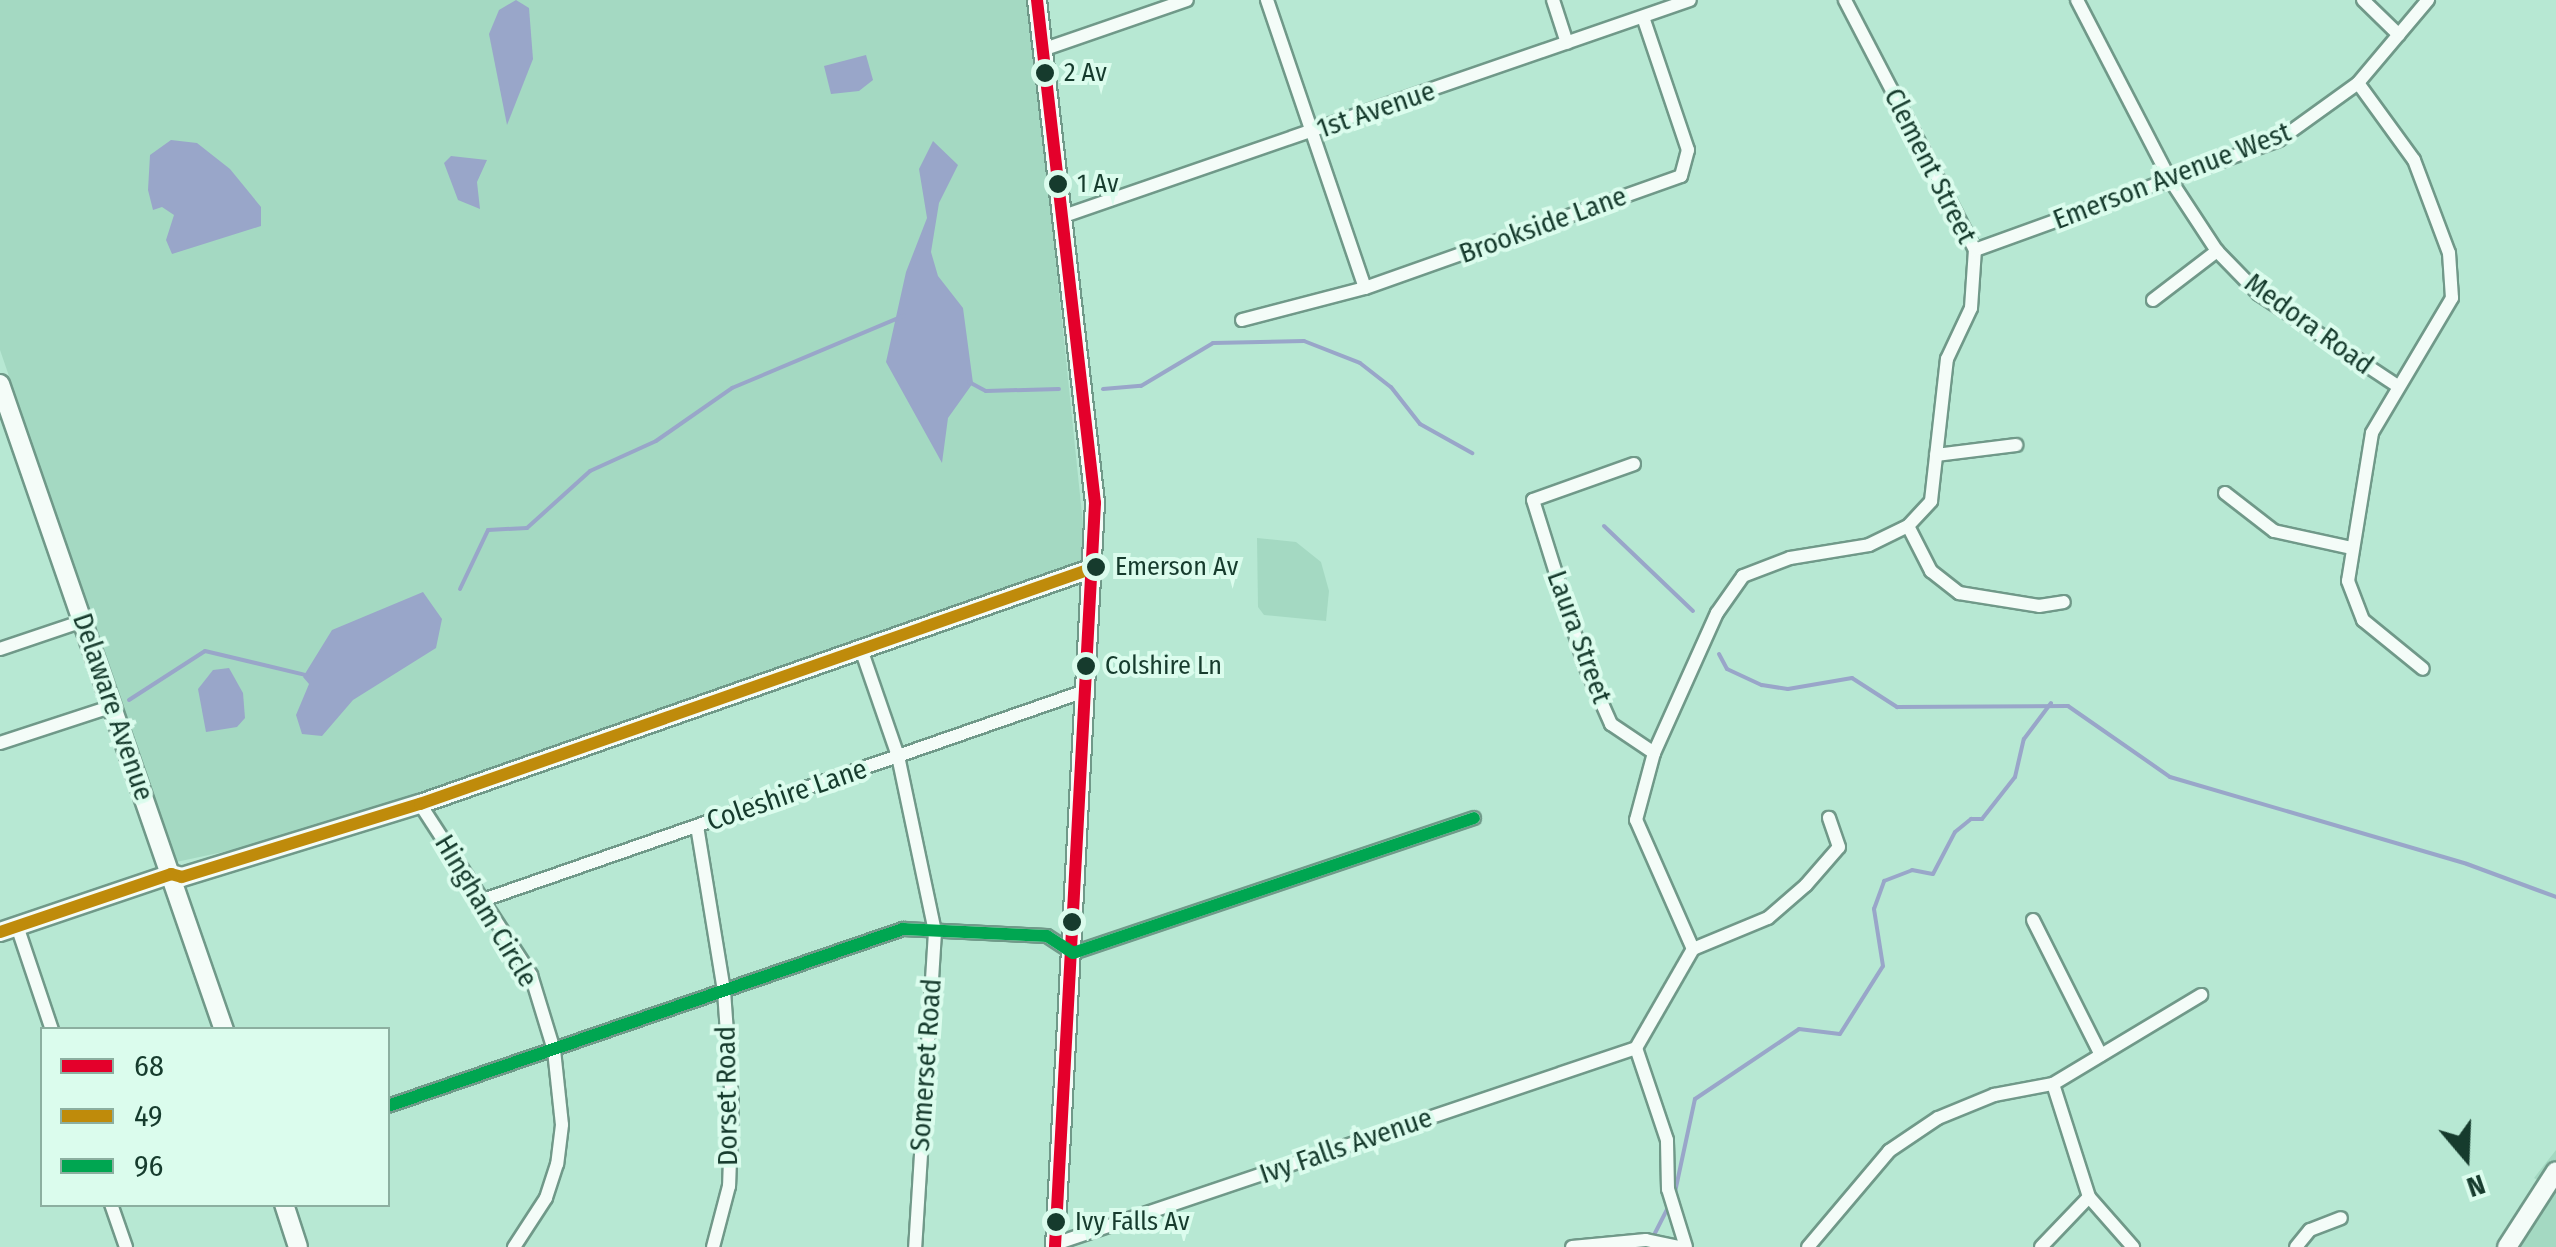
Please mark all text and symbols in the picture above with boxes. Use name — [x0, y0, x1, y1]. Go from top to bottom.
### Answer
place label: 2 Av — [1064, 57, 1107, 89]
marker: 2 Av — [1035, 63, 1055, 83]
street label: 1st Avenue — [1312, 74, 1440, 146]
street label: Clement Street — [1877, 83, 1983, 249]
street label: Emerson Avenue West — [2048, 115, 2296, 237]
place label: 1 Av — [1077, 168, 1118, 200]
marker: 1 Av — [1048, 174, 1068, 194]
street label: Brookside Lane — [1455, 179, 1631, 271]
street label: Medora Road — [2238, 266, 2380, 382]
place label: Emerson Av — [1115, 551, 1238, 583]
marker: Emerson Av — [1086, 557, 1106, 577]
street label: Laura Street — [1540, 566, 1618, 708]
street label: Delaware Avenue — [65, 609, 161, 805]
place label: Colshire Ln — [1105, 650, 1222, 682]
marker: Colshire Ln — [1076, 656, 1096, 676]
street label: Coleshire Lane — [703, 752, 871, 838]
street label: Hingham Circle — [427, 829, 545, 993]
unlabelled marker — [1062, 912, 1082, 932]
street label: Somerset Road — [903, 978, 949, 1152]
street label: Dorset Road — [709, 1026, 745, 1166]
legend — [40, 1027, 390, 1207]
text: 68 — [134, 1048, 164, 1084]
text: 49 — [134, 1098, 163, 1134]
street label: Ivy Falls Avenue — [1255, 1101, 1437, 1191]
north arrow — [2416, 1107, 2516, 1207]
text: 96 — [134, 1148, 163, 1184]
text: N — [2463, 1168, 2489, 1204]
place label: Ivy Falls Av — [1075, 1206, 1190, 1238]
marker: Ivy Falls Av — [1046, 1212, 1066, 1232]

